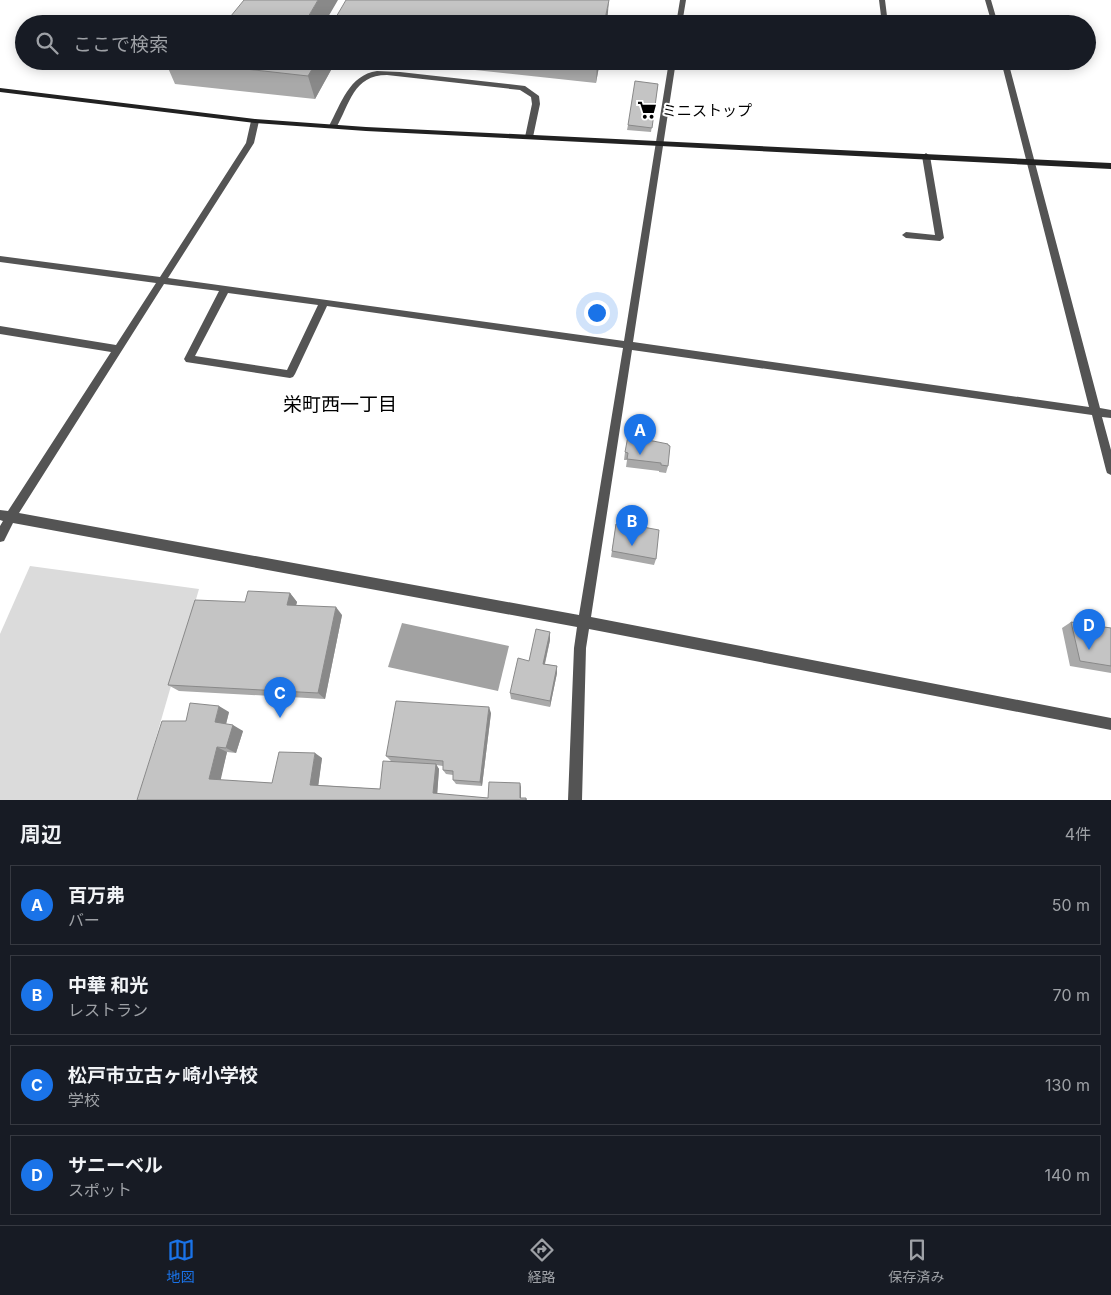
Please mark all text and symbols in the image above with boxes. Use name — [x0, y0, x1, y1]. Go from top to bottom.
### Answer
search box — [15, 15, 1096, 70]
icon: search — [33, 29, 61, 57]
text: ここで検索 — [73, 33, 168, 56]
supermarket icon: ミニストップ — [636, 99, 658, 121]
place label: ミニストップ — [662, 101, 752, 120]
your location — [584, 300, 610, 326]
district label: 栄町西一丁目 — [283, 393, 397, 416]
pin: A — [624, 414, 656, 455]
pin: B — [616, 505, 648, 546]
pin: D — [1073, 609, 1105, 650]
pin: C — [264, 677, 296, 718]
text: 周辺 — [20, 822, 62, 847]
text: 4件 — [1065, 824, 1091, 844]
text: 百万弗 — [68, 884, 125, 907]
text: A — [31, 895, 43, 915]
text: 50 m — [1052, 895, 1090, 915]
text: バー — [68, 910, 100, 930]
text: 中華 和光 — [68, 974, 149, 997]
text: B — [32, 985, 42, 1005]
text: 70 m — [1053, 985, 1090, 1005]
text: レストラン — [68, 1000, 148, 1020]
text: 松戸市立古ヶ崎小学校 — [68, 1064, 258, 1087]
text: C — [31, 1075, 43, 1095]
text: 130 m — [1045, 1075, 1090, 1095]
text: 学校 — [68, 1090, 100, 1110]
text: サニーベル — [68, 1154, 163, 1177]
text: D — [31, 1165, 43, 1185]
text: 140 m — [1045, 1165, 1090, 1185]
text: スポット — [68, 1180, 132, 1200]
tab: 地図 — [167, 1236, 195, 1286]
tab: 経路 — [528, 1236, 556, 1286]
tab: 保存済み — [889, 1236, 945, 1286]

